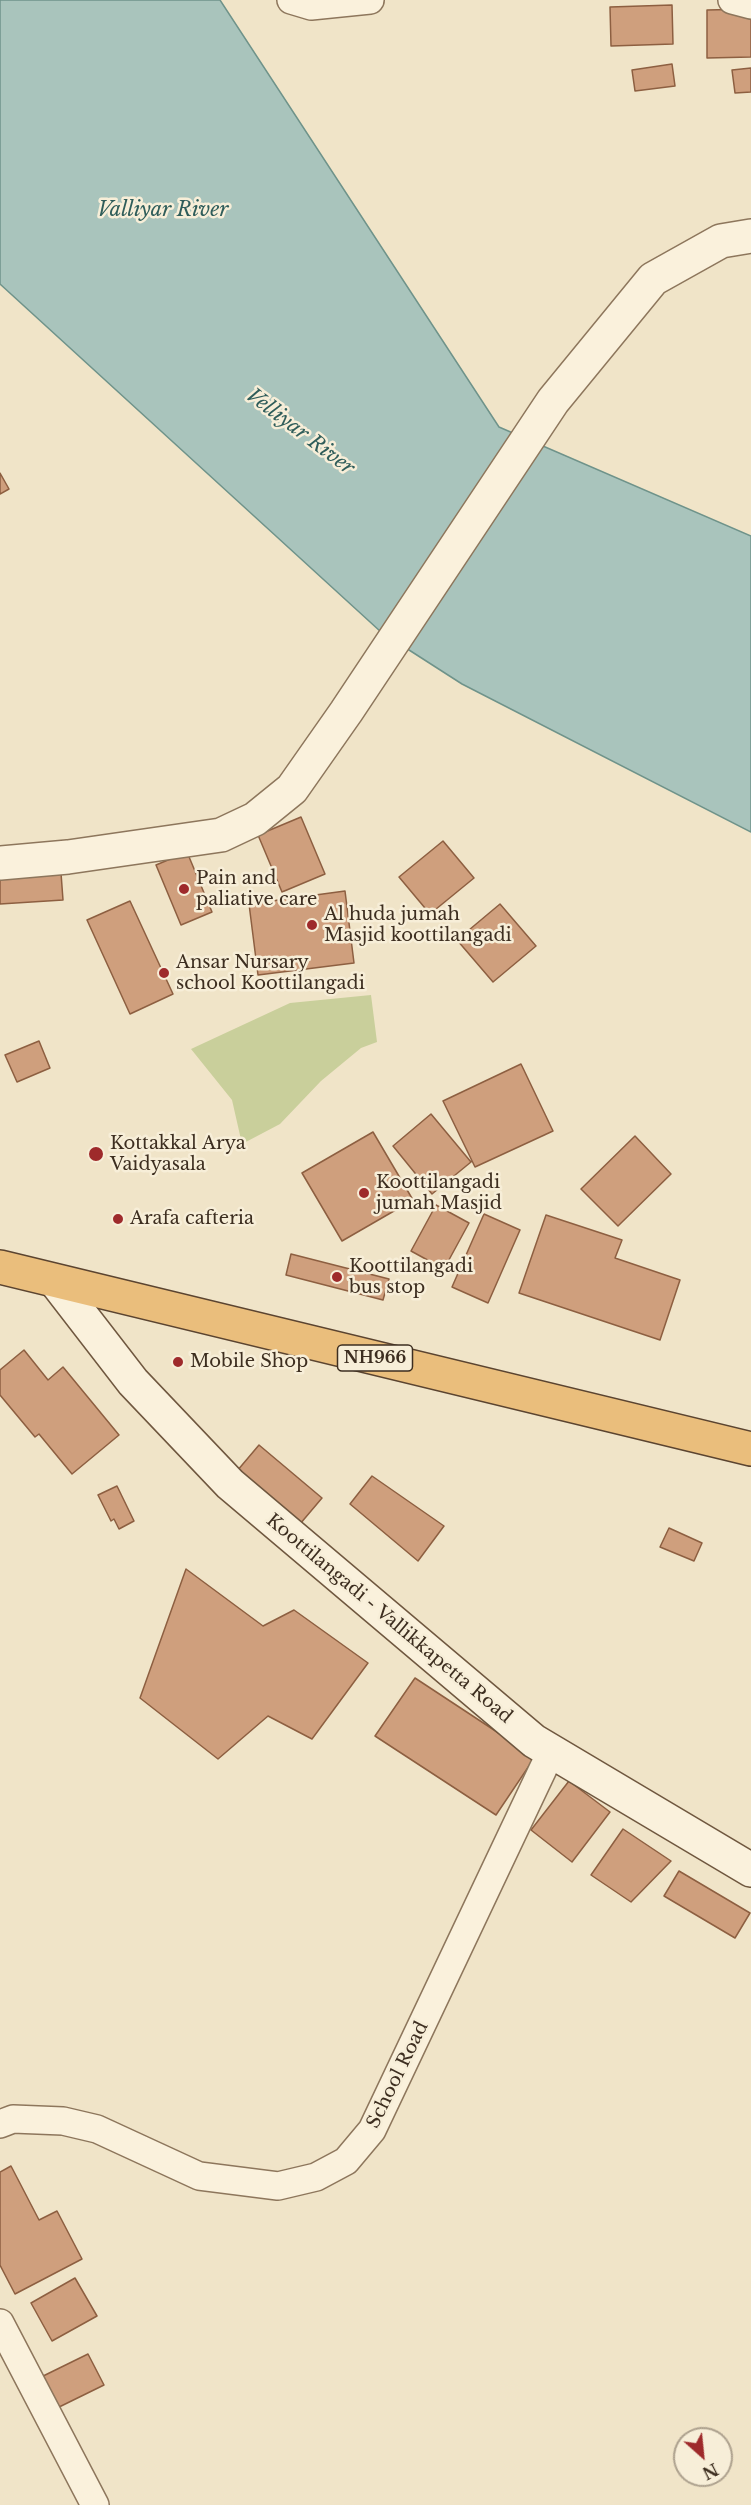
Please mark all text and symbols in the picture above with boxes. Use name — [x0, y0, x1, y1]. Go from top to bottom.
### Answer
water label: Valliyar River — [98, 198, 228, 222]
water label: Velliyar River — [241, 384, 359, 480]
place label: Pain and paliative care — [196, 868, 317, 910]
marker: Pain and paliative care — [177, 882, 191, 896]
place label: Al huda jumah Masjid koottilangadi — [324, 904, 512, 946]
marker: Al huda jumah Masjid koottilangadi — [305, 918, 319, 932]
place label: Ansar Nursary school Koottilangadi — [176, 952, 365, 994]
marker: Ansar Nursary school Koottilangadi — [157, 966, 171, 980]
place label: Kottakkal Arya Vaidyasala — [110, 1133, 246, 1176]
marker: Kottakkal Arya Vaidyasala — [87, 1145, 105, 1163]
place label: Koottilangadi jumah Masjid — [376, 1172, 502, 1214]
marker: Koottilangadi jumah Masjid — [357, 1186, 371, 1200]
place label: Arafa cafteria — [130, 1208, 254, 1230]
marker: Arafa cafteria — [111, 1212, 125, 1226]
place label: Koottilangadi bus stop — [349, 1256, 473, 1298]
marker: Koottilangadi bus stop — [330, 1270, 344, 1284]
road number: NH966 — [338, 1345, 412, 1371]
place label: Mobile Shop — [190, 1351, 308, 1373]
marker: Mobile Shop — [171, 1355, 185, 1369]
street label: Koottilangadi - Vallikkapetta Road — [262, 1510, 516, 1728]
street label: School Road — [363, 2018, 433, 2132]
north arrow — [673, 2427, 733, 2487]
text: N — [699, 2459, 722, 2484]

